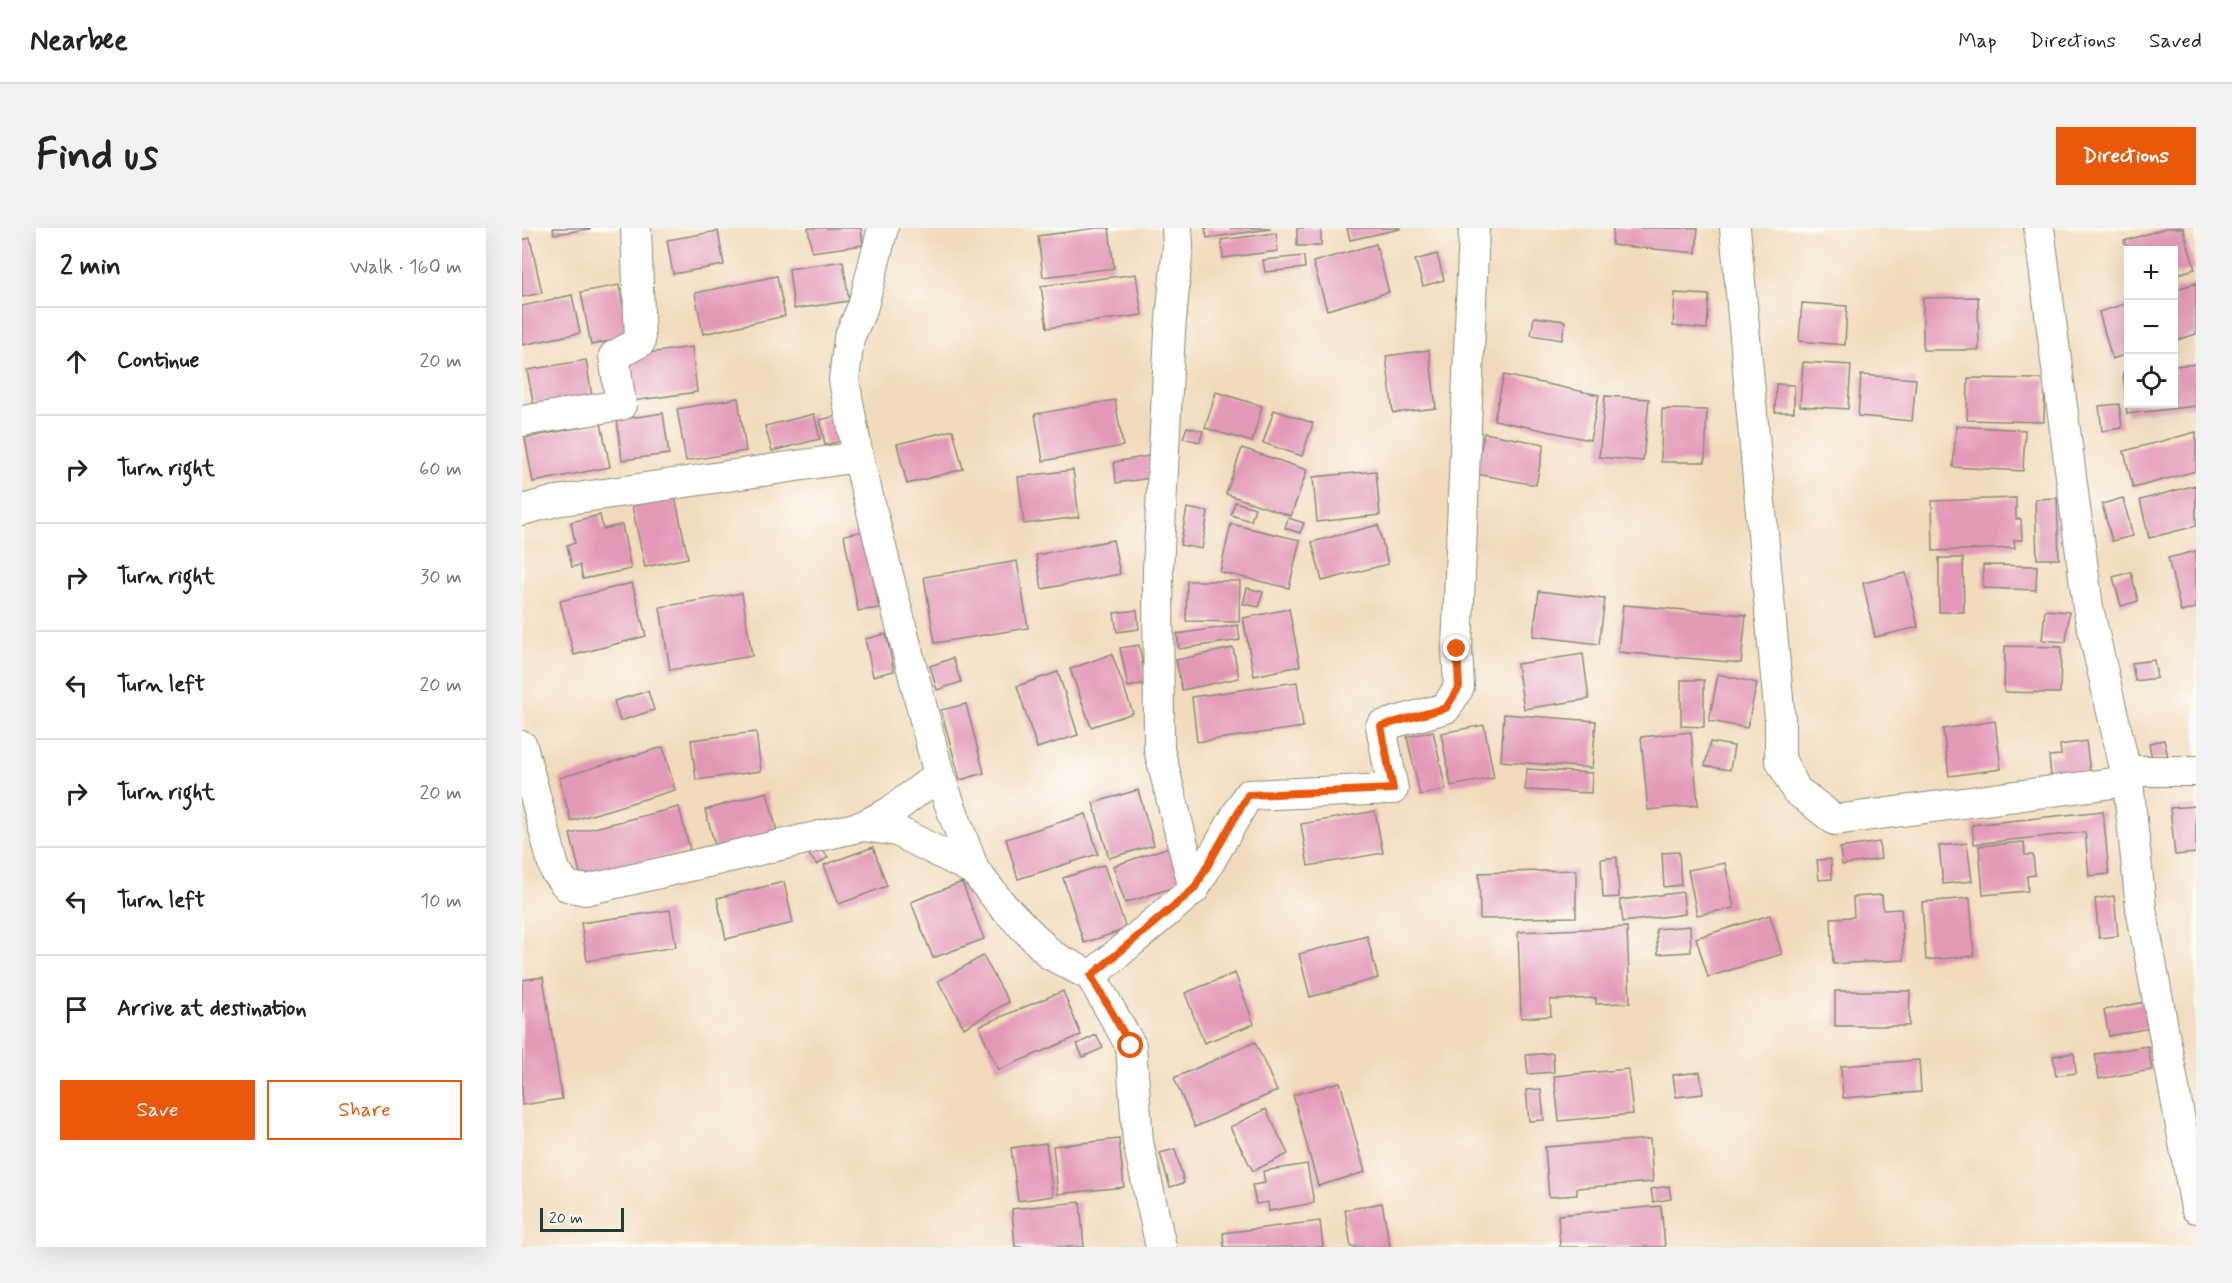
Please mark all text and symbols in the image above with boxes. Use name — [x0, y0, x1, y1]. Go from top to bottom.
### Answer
text: Nearbee — [30, 23, 128, 60]
text: Map — [1958, 27, 1997, 55]
text: Directions — [2030, 27, 2116, 55]
text: Saved — [2149, 27, 2202, 55]
button: Directions — [2056, 127, 2196, 185]
text: Find us — [36, 129, 158, 184]
map controls — [2124, 246, 2178, 408]
button: + — [2124, 246, 2178, 300]
text: 2 min — [60, 250, 121, 284]
text: Walk · 160 m — [350, 254, 462, 281]
button: − — [2124, 300, 2178, 354]
icon: ahead — [60, 345, 93, 378]
text: Continue — [117, 347, 199, 375]
text: 20 m — [419, 348, 462, 375]
button: locate — [2124, 354, 2178, 408]
icon: right — [60, 453, 93, 486]
text: Turn right — [117, 455, 215, 483]
text: 60 m — [419, 456, 462, 483]
icon: right — [60, 561, 93, 594]
text: Turn right — [117, 563, 215, 591]
text: 30 m — [420, 564, 462, 591]
route end — [1443, 635, 1469, 661]
icon: left — [60, 669, 93, 702]
text: Turn left — [117, 671, 205, 699]
text: 20 m — [419, 672, 462, 699]
icon: right — [60, 777, 93, 810]
text: Turn right — [117, 779, 215, 807]
text: 20 m — [419, 780, 462, 807]
icon: left — [60, 885, 93, 918]
text: Turn left — [117, 887, 205, 915]
text: 10 m — [420, 888, 462, 915]
icon: arrive — [60, 993, 93, 1026]
text: Arrive at destination — [117, 995, 307, 1023]
route start — [1117, 1032, 1143, 1058]
button: Save — [60, 1080, 255, 1140]
button: Share — [267, 1080, 462, 1140]
scale bar — [540, 1205, 624, 1232]
text: 20 m — [549, 1208, 583, 1229]

